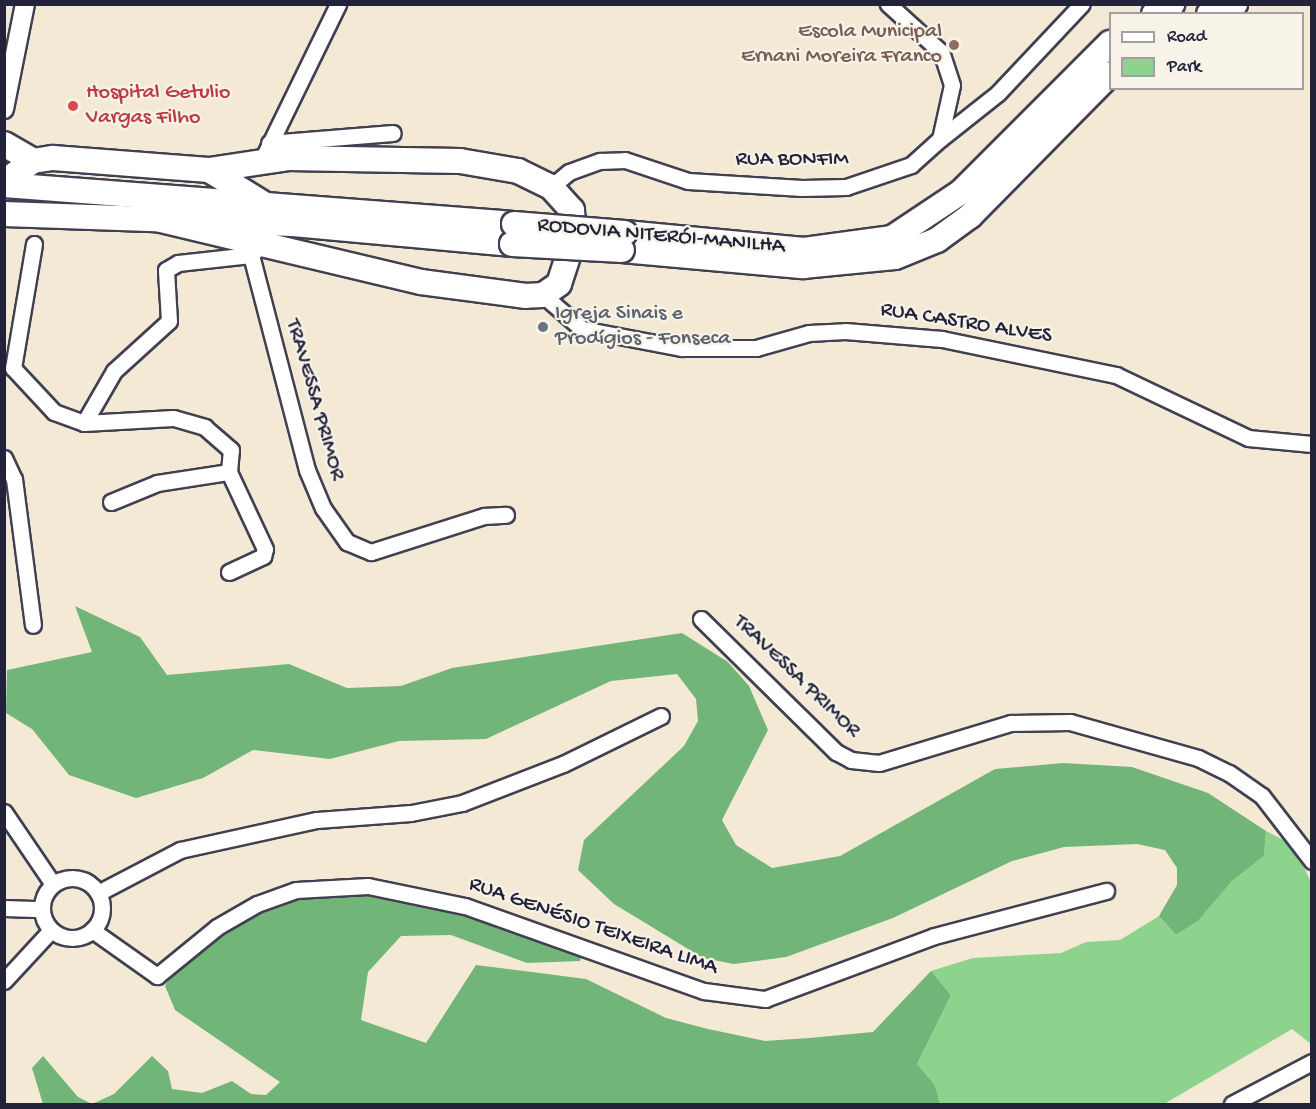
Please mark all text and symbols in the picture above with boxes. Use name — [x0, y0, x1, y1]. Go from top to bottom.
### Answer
legend — [1109, 12, 1304, 90]
place label: Escola Municipal Ernani Moreira Franco — [741, 19, 942, 70]
text: Road — [1167, 27, 1206, 48]
marker: Escola Municipal Ernani Moreira Franco — [947, 38, 961, 52]
text: Park — [1167, 57, 1201, 78]
place label: Hospital Getulio Vargas Filho — [86, 80, 230, 132]
marker: Hospital Getulio Vargas Filho — [64, 97, 82, 115]
street label: RUA BONFIM — [735, 148, 849, 174]
street label: RODOVIA NITERÓI-MANILHA — [536, 213, 786, 261]
street label: RUA CASTRO ALVES — [878, 297, 1054, 351]
place label: Igreja Sinais e Prodígios - Fonseca — [555, 301, 730, 352]
street label: TRAVESSA PRIMOR — [278, 316, 350, 484]
marker: Igreja Sinais e Prodígios - Fonseca — [536, 320, 550, 334]
street label: TRAVESSA PRIMOR — [727, 610, 865, 744]
street label: RUA GENÉSIO TEIXEIRA LIMA — [465, 872, 721, 982]

